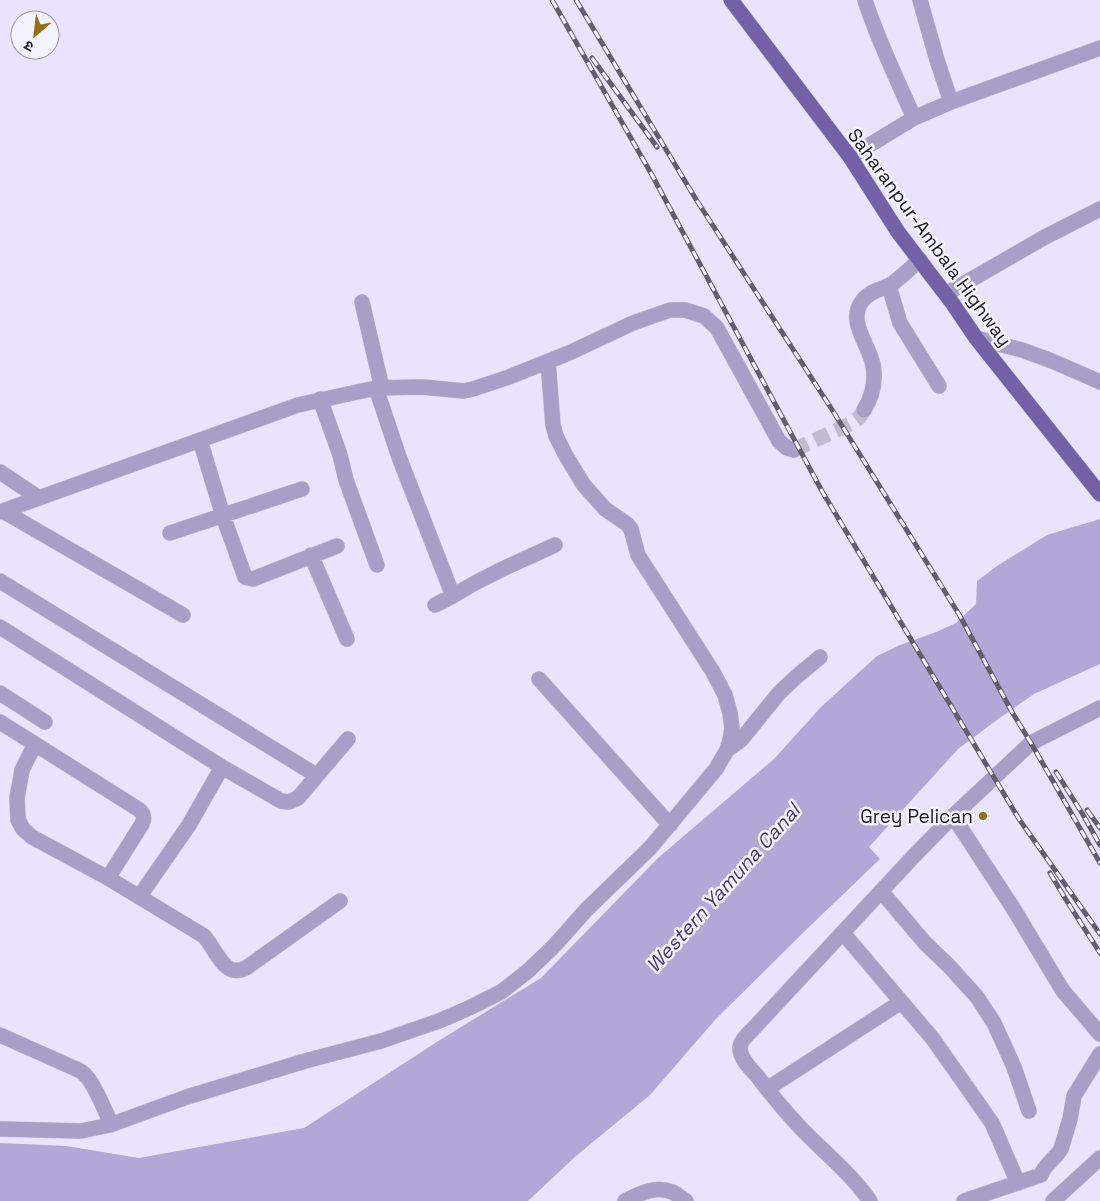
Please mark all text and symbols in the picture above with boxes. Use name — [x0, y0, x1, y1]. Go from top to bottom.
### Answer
north arrow — [10, 10, 60, 60]
text: उ — [20, 36, 37, 56]
street label: Saharanpur-Ambala Highway — [842, 123, 1017, 351]
water label: Western Yamuna Canal — [640, 797, 807, 978]
place label: Grey Pelican — [860, 804, 973, 829]
marker: Grey Pelican — [977, 810, 989, 822]

